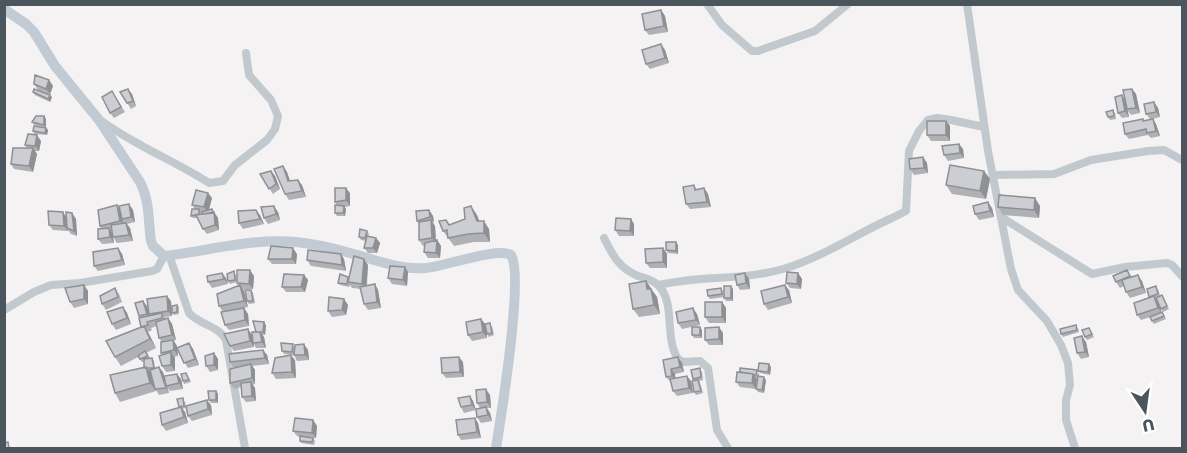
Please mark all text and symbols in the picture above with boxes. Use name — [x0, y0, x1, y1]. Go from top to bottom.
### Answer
north arrow — [1115, 381, 1175, 441]
text: U — [1140, 415, 1156, 437]

